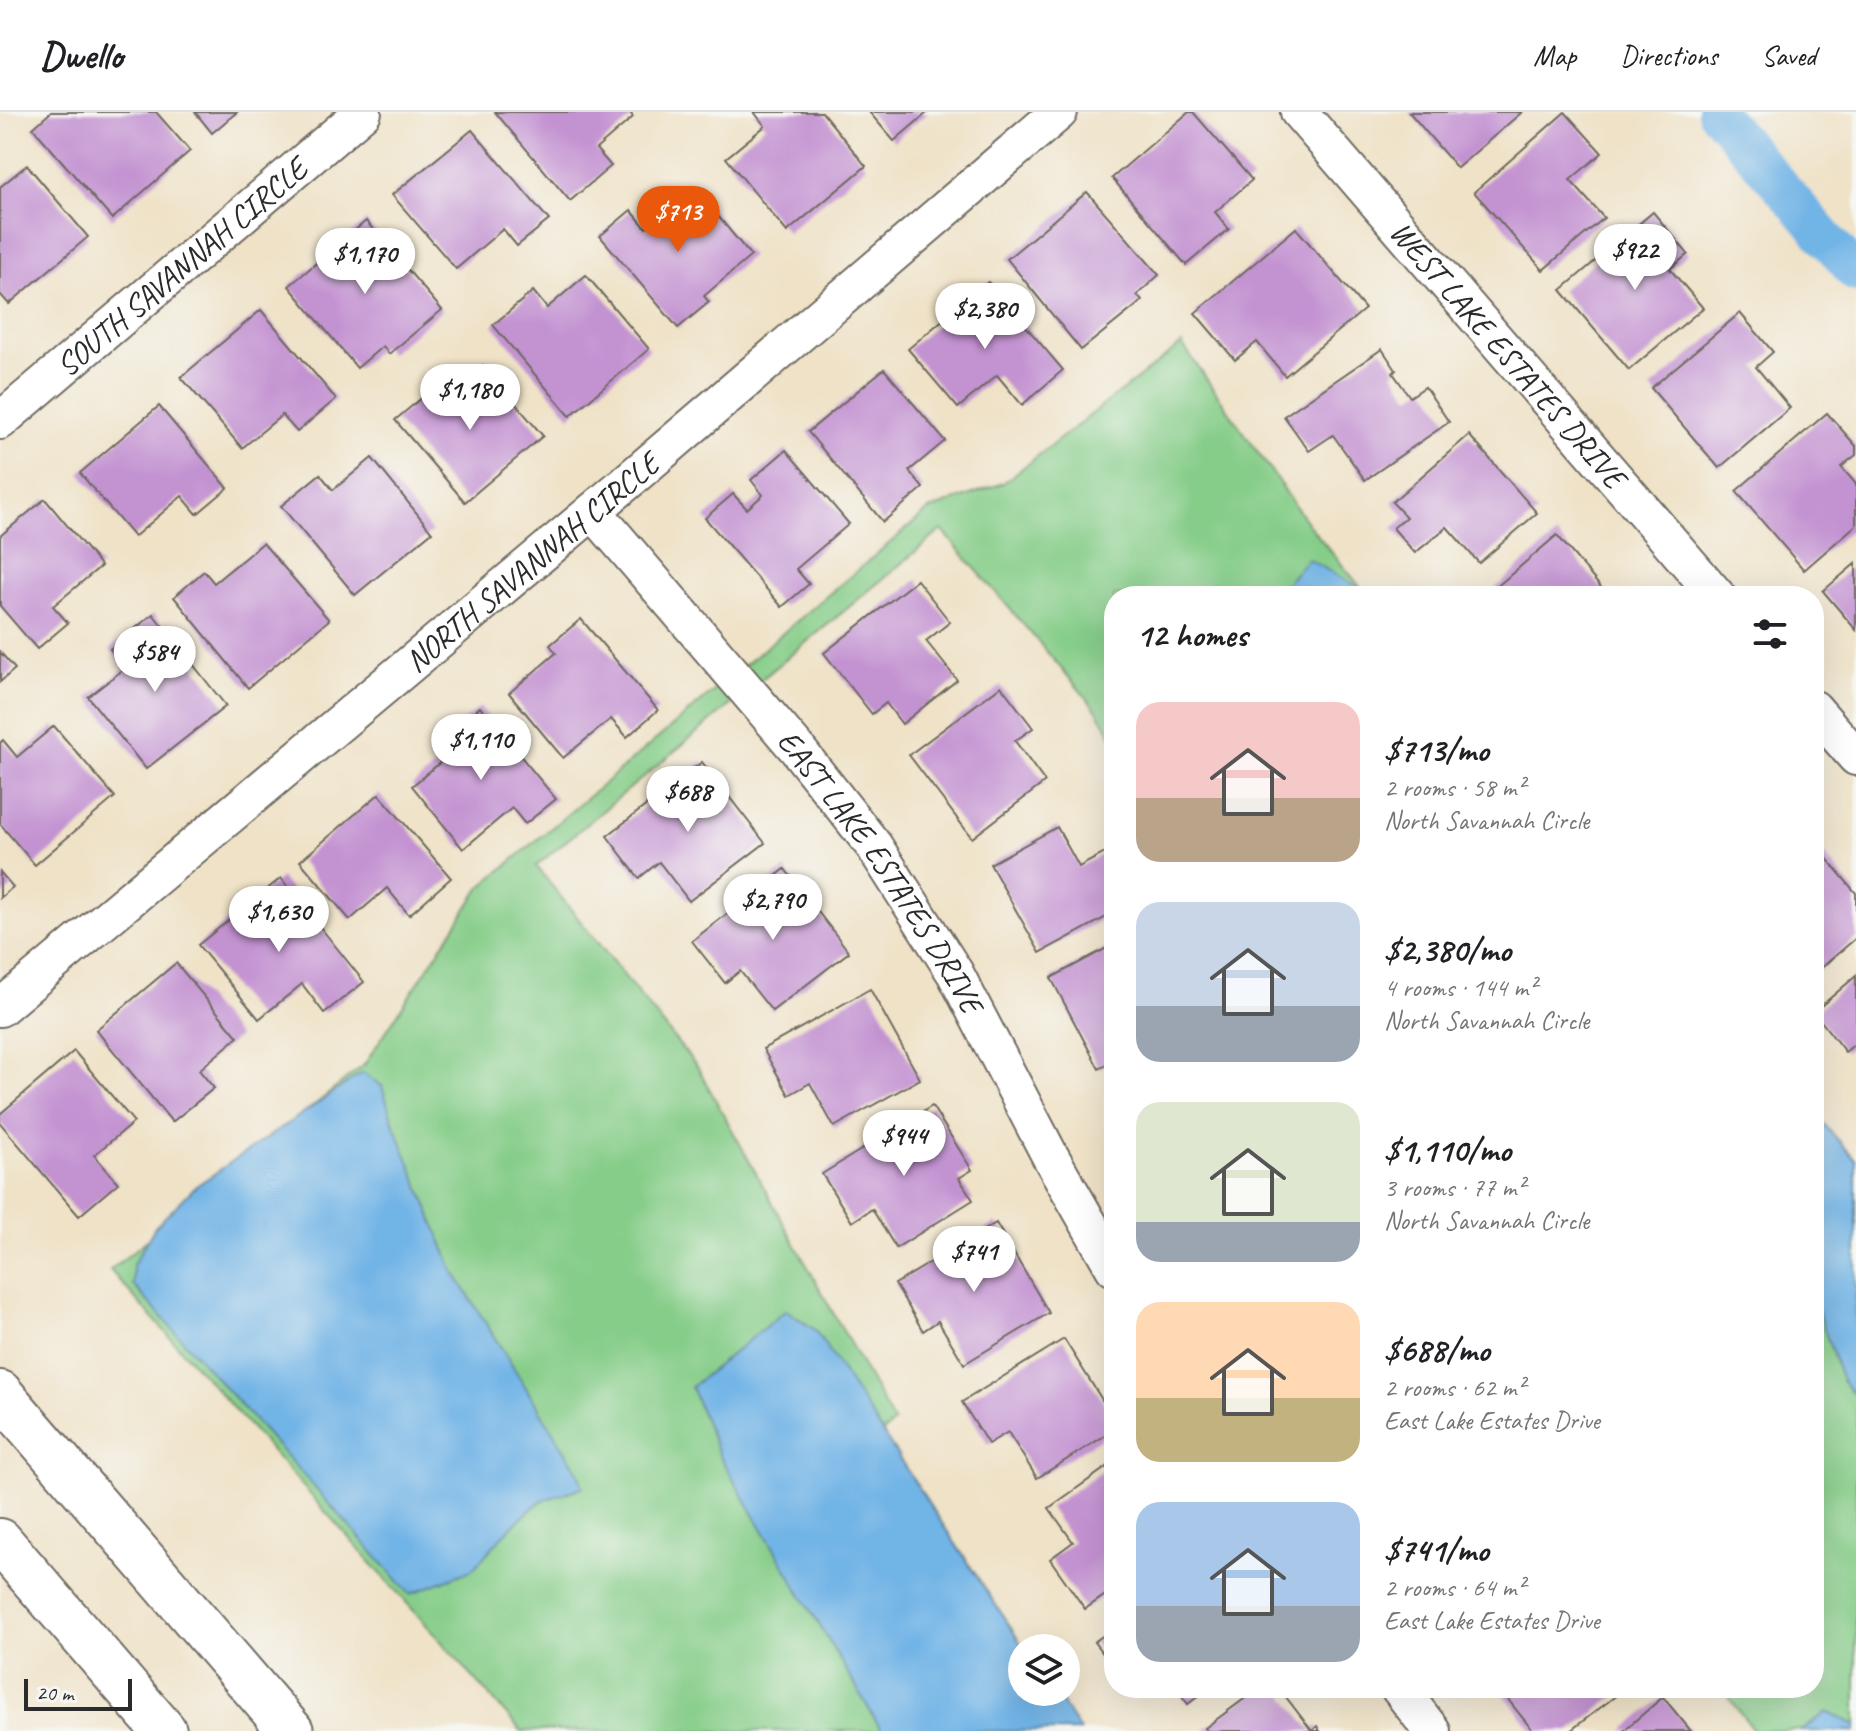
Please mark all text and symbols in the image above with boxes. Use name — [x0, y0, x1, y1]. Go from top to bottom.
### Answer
text: Dwello — [40, 32, 123, 79]
text: Map — [1533, 38, 1576, 73]
text: Directions — [1620, 38, 1718, 73]
text: Saved — [1762, 38, 1816, 73]
street label: SOUTH SAVANNAH CIRCLE — [47, 146, 318, 385]
pin: $713 — [631, 186, 725, 254]
text: $713 — [655, 195, 701, 228]
street label: WEST LAKE ESTATES DRIVE — [1381, 212, 1638, 500]
pin: $922 — [1588, 224, 1682, 292]
pin: $1,170 — [300, 228, 430, 296]
text: $922 — [1612, 233, 1658, 266]
text: $1,170 — [333, 237, 397, 270]
pin: $2,380 — [920, 283, 1050, 351]
text: $2,380 — [953, 292, 1017, 325]
pin: $1,180 — [405, 364, 535, 432]
text: $1,180 — [438, 373, 502, 406]
street label: NORTH SAVANNAH CIRCLE — [396, 440, 671, 681]
icon: filters — [1748, 612, 1792, 656]
text: 12 homes — [1136, 613, 1247, 656]
pin: $584 — [108, 626, 202, 694]
text: $584 — [132, 635, 178, 668]
pin: $1,110 — [416, 714, 546, 782]
street label: EAST LAKE ESTATES DRIVE — [769, 721, 995, 1024]
text: $1,110 — [449, 723, 513, 756]
text: $713/mo — [1384, 728, 1489, 771]
icon: home — [1200, 734, 1296, 830]
pin: $688 — [641, 766, 735, 834]
text: 2 rooms · 58 m² — [1384, 771, 1525, 804]
text: $688 — [664, 775, 712, 808]
text: North Savannah Circle — [1384, 804, 1589, 837]
pin: $2,790 — [708, 874, 838, 942]
text: $2,790 — [741, 883, 805, 916]
pin: $1,630 — [214, 886, 344, 954]
text: $1,630 — [247, 895, 311, 928]
text: $2,380/mo — [1384, 928, 1511, 971]
icon: home — [1200, 934, 1296, 1030]
text: 4 rooms · 144 m² — [1384, 971, 1536, 1004]
text: North Savannah Circle — [1384, 1004, 1589, 1037]
pin: $944 — [857, 1110, 951, 1178]
text: $944 — [881, 1119, 927, 1152]
text: $1,110/mo — [1384, 1128, 1511, 1171]
icon: home — [1200, 1134, 1296, 1230]
text: 3 rooms · 77 m² — [1384, 1171, 1525, 1204]
text: North Savannah Circle — [1384, 1204, 1589, 1237]
pin: $741 — [927, 1226, 1021, 1294]
text: $741 — [951, 1235, 997, 1268]
text: $688/mo — [1384, 1328, 1489, 1371]
icon: home — [1200, 1334, 1296, 1430]
text: 2 rooms · 62 m² — [1384, 1371, 1525, 1404]
text: East Lake Estates Drive — [1384, 1404, 1600, 1437]
text: $741/mo — [1384, 1528, 1489, 1571]
icon: home — [1200, 1534, 1296, 1630]
text: 2 rooms · 64 m² — [1384, 1571, 1525, 1604]
text: East Lake Estates Drive — [1384, 1604, 1600, 1637]
map controls — [1008, 1634, 1080, 1706]
button: layers — [1008, 1634, 1080, 1706]
scale bar — [24, 1675, 132, 1711]
text: 20 m — [36, 1679, 73, 1707]

